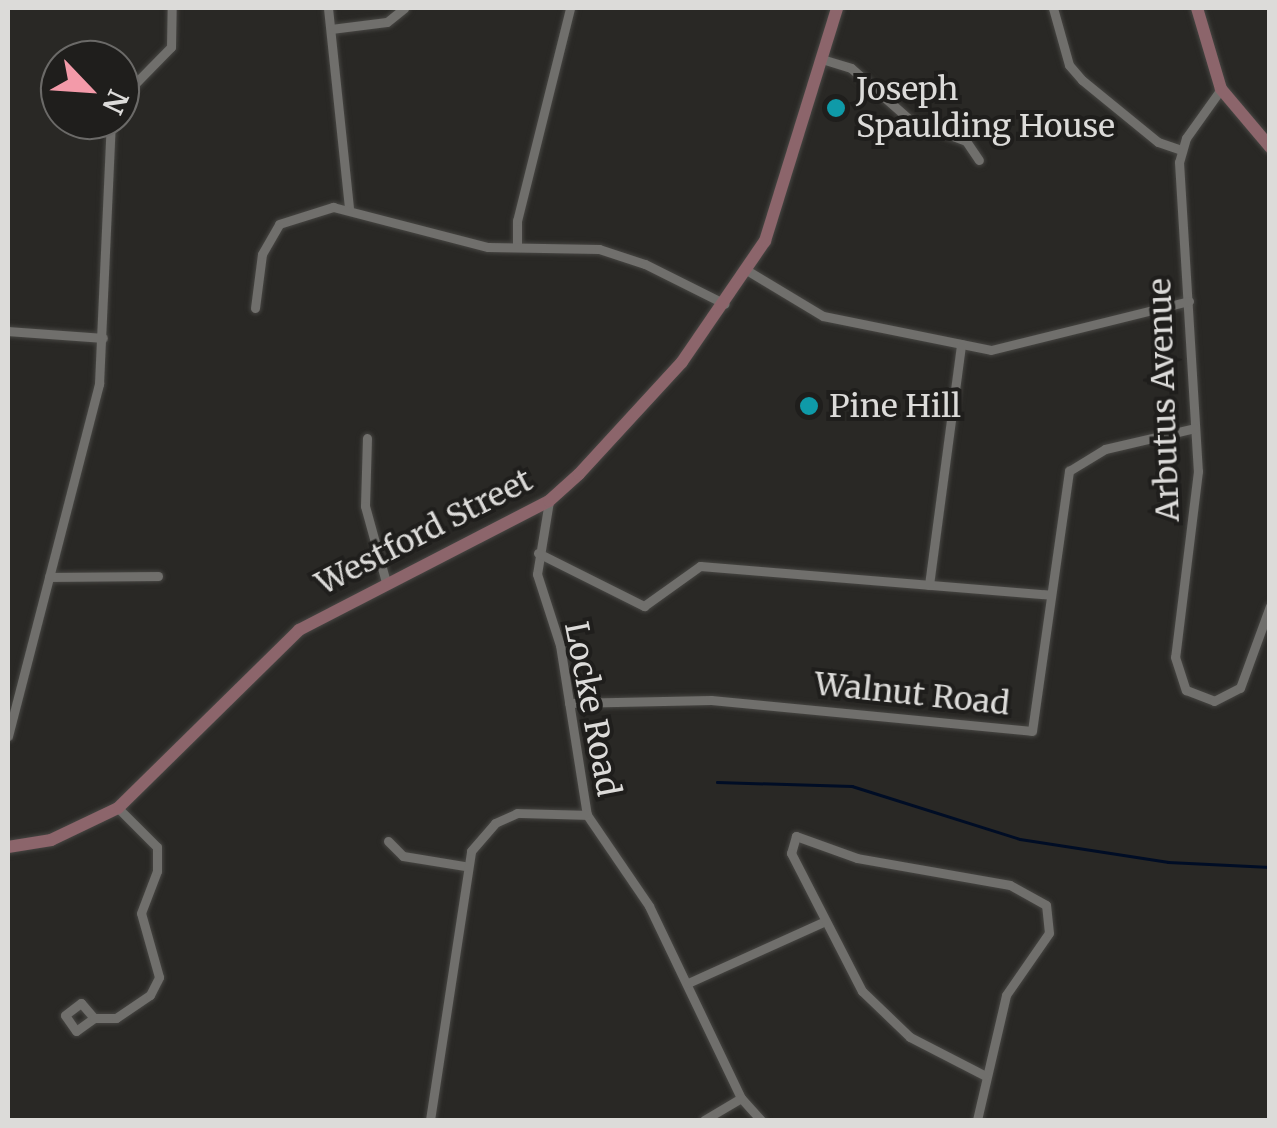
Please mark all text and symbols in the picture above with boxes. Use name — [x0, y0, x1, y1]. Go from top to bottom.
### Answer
north arrow — [40, 40, 140, 140]
place label: Joseph Spaulding House — [856, 71, 1115, 146]
text: N — [94, 84, 136, 119]
marker: Joseph Spaulding House — [825, 97, 847, 119]
street label: Arbutus Avenue — [1141, 278, 1187, 522]
place label: Pine Hill — [829, 387, 961, 425]
marker: Pine Hill — [798, 395, 820, 417]
street label: Westford Street — [309, 461, 539, 603]
street label: Locke Road — [556, 618, 628, 800]
street label: Walnut Road — [813, 665, 1011, 723]

